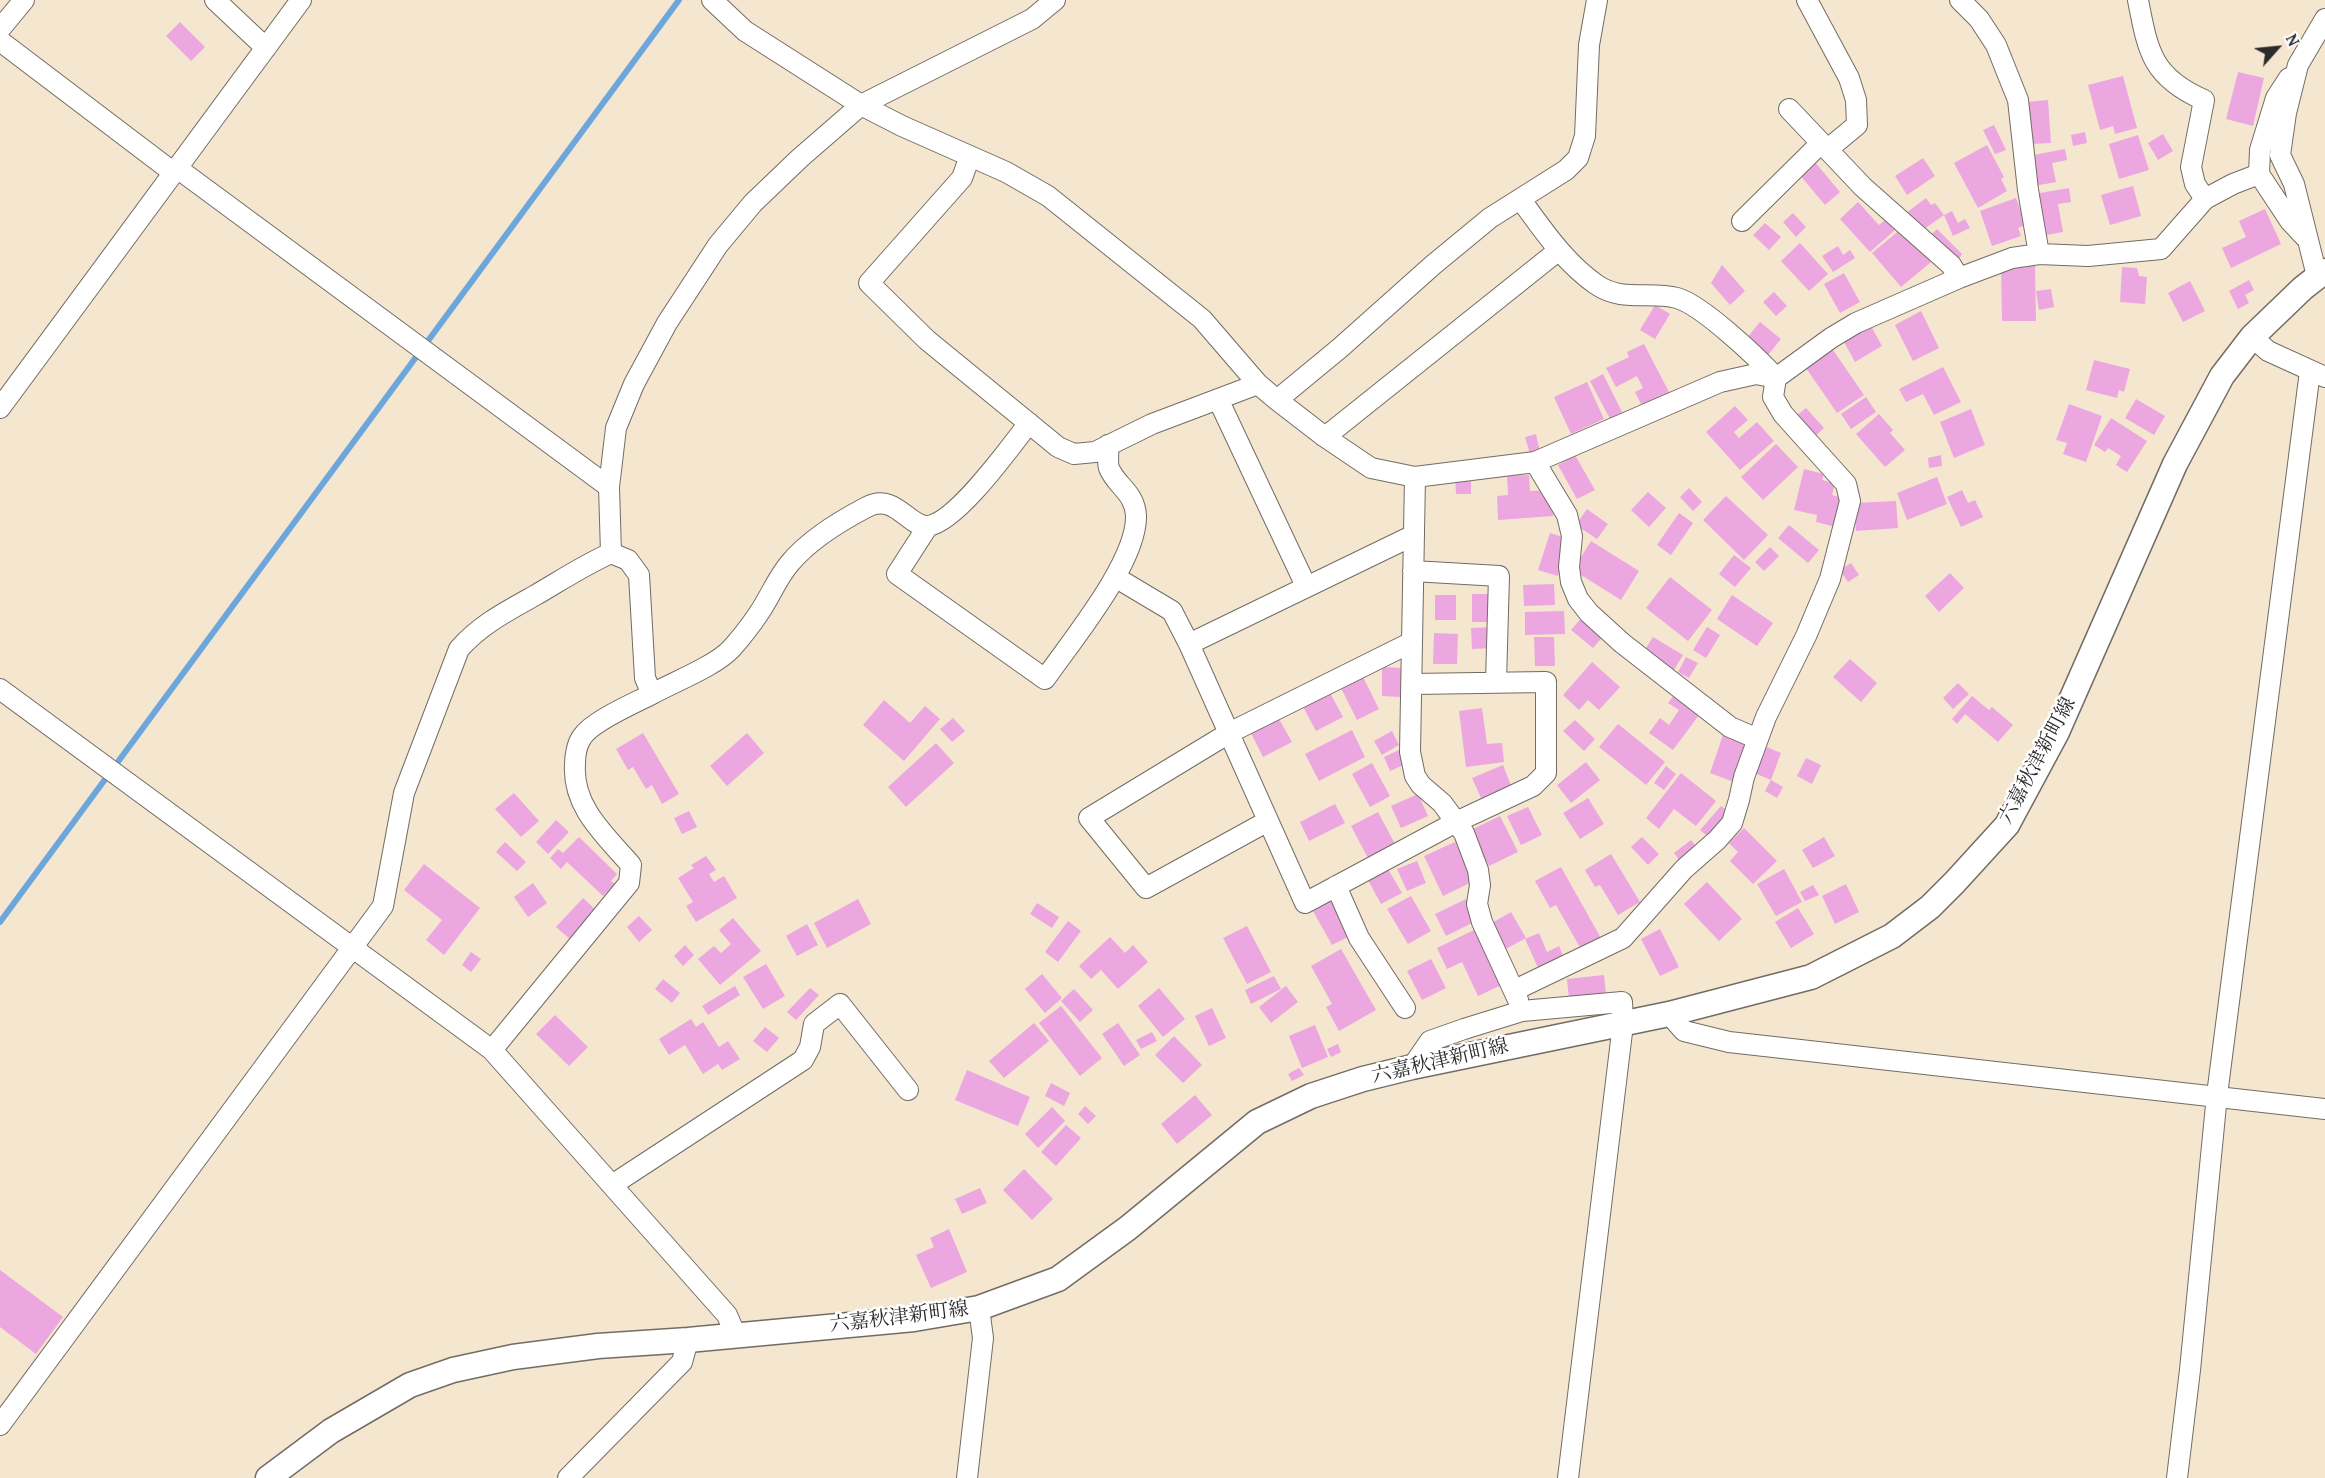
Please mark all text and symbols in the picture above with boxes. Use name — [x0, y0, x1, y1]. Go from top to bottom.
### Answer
north arrow — [2247, 18, 2307, 78]
text: N — [2280, 30, 2306, 50]
street label: 六嘉秋津新町線 — [1995, 694, 2081, 828]
street label: 六嘉秋津新町線 — [1369, 1035, 1511, 1089]
street label: 六嘉秋津新町線 — [828, 1298, 970, 1338]

